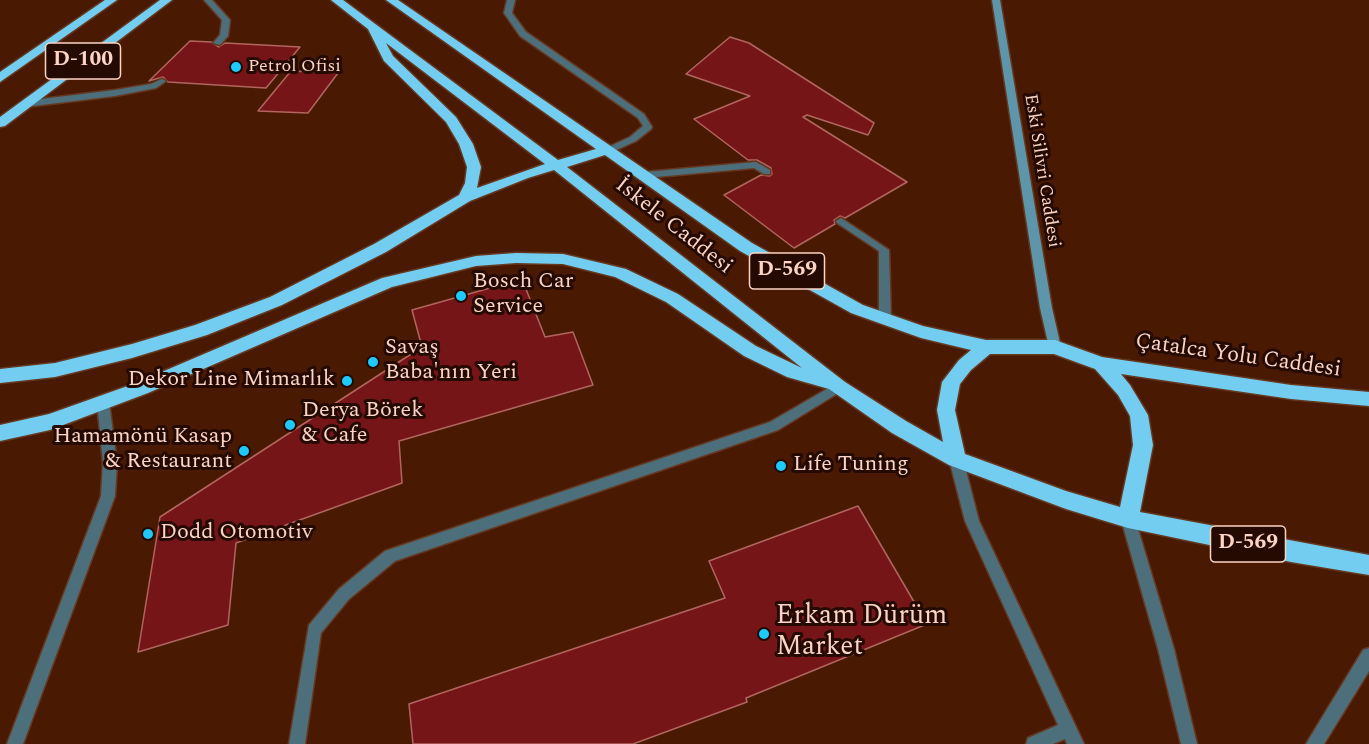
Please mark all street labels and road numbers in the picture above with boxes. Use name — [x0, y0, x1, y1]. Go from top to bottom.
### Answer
road number: D-100 — [46, 43, 121, 79]
street label: Eski Silivri Caddesi — [1018, 93, 1064, 249]
street label: İskele Caddesi — [609, 173, 737, 281]
road number: D-569 — [750, 253, 824, 289]
street label: Çatalca Yolu Caddesi — [1134, 330, 1342, 384]
road number: D-569 — [1210, 526, 1286, 562]

